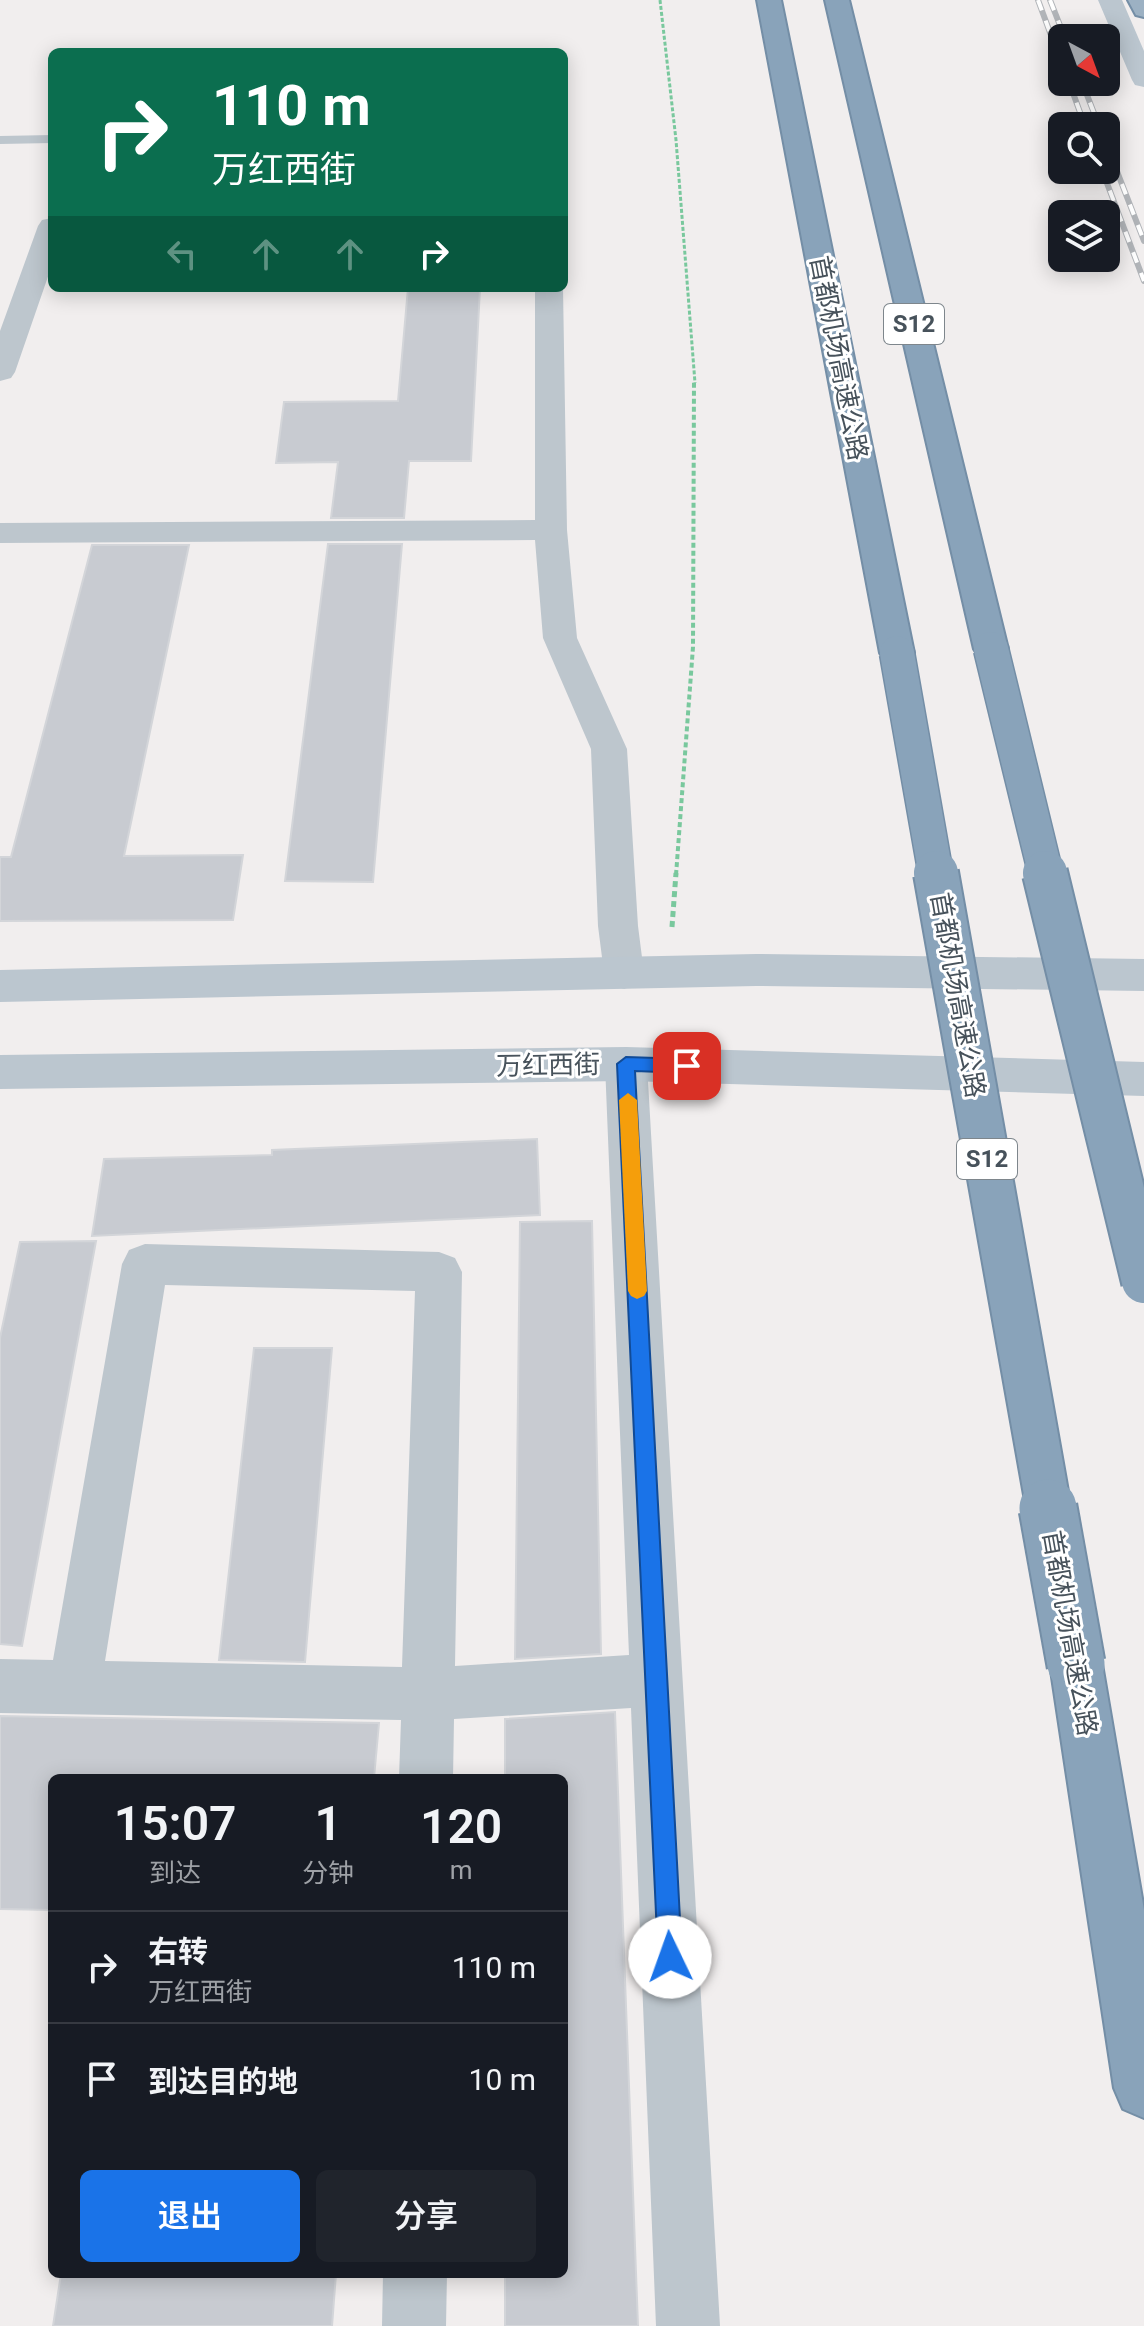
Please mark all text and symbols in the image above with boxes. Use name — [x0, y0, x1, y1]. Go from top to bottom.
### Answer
north arrow — [1048, 24, 1120, 96]
map controls — [1048, 24, 1120, 272]
text: 110 m — [212, 73, 371, 139]
icon: right — [80, 80, 184, 184]
button: search — [1048, 112, 1120, 184]
text: 万红西街 — [212, 149, 356, 191]
button: layers — [1048, 200, 1120, 272]
icon: left — [160, 232, 204, 276]
icon: ahead — [244, 232, 288, 276]
icon: ahead — [328, 232, 372, 276]
icon: right — [412, 232, 456, 276]
street label: 首都机场高速公路 — [804, 253, 874, 463]
road number: S12 — [884, 304, 944, 344]
street label: 首都机场高速公路 — [925, 890, 991, 1100]
pin — [653, 1032, 721, 1100]
icon: arrive — [665, 1044, 709, 1088]
street label: 万红西街 — [496, 1049, 600, 1081]
road number: S12 — [957, 1139, 1017, 1179]
street label: 首都机场高速公路 — [1037, 1528, 1103, 1738]
text: 15:07 — [114, 1795, 237, 1852]
text: 1 — [315, 1795, 342, 1852]
text: 120 — [420, 1798, 502, 1855]
text: m — [450, 1855, 473, 1885]
text: 到达 — [149, 1858, 201, 1888]
text: 分钟 — [302, 1858, 354, 1888]
position arrow — [628, 1915, 712, 1999]
text: 右转 — [148, 1934, 208, 1969]
icon: right — [80, 1945, 124, 1989]
text: 110 m — [452, 1950, 536, 1985]
text: 万红西街 — [148, 1977, 252, 2007]
icon: arrive — [80, 2057, 124, 2101]
text: 10 m — [469, 2062, 536, 2097]
text: 到达目的地 — [148, 2064, 298, 2099]
button: 退出 — [80, 2170, 300, 2262]
button: 分享 — [316, 2170, 536, 2262]

